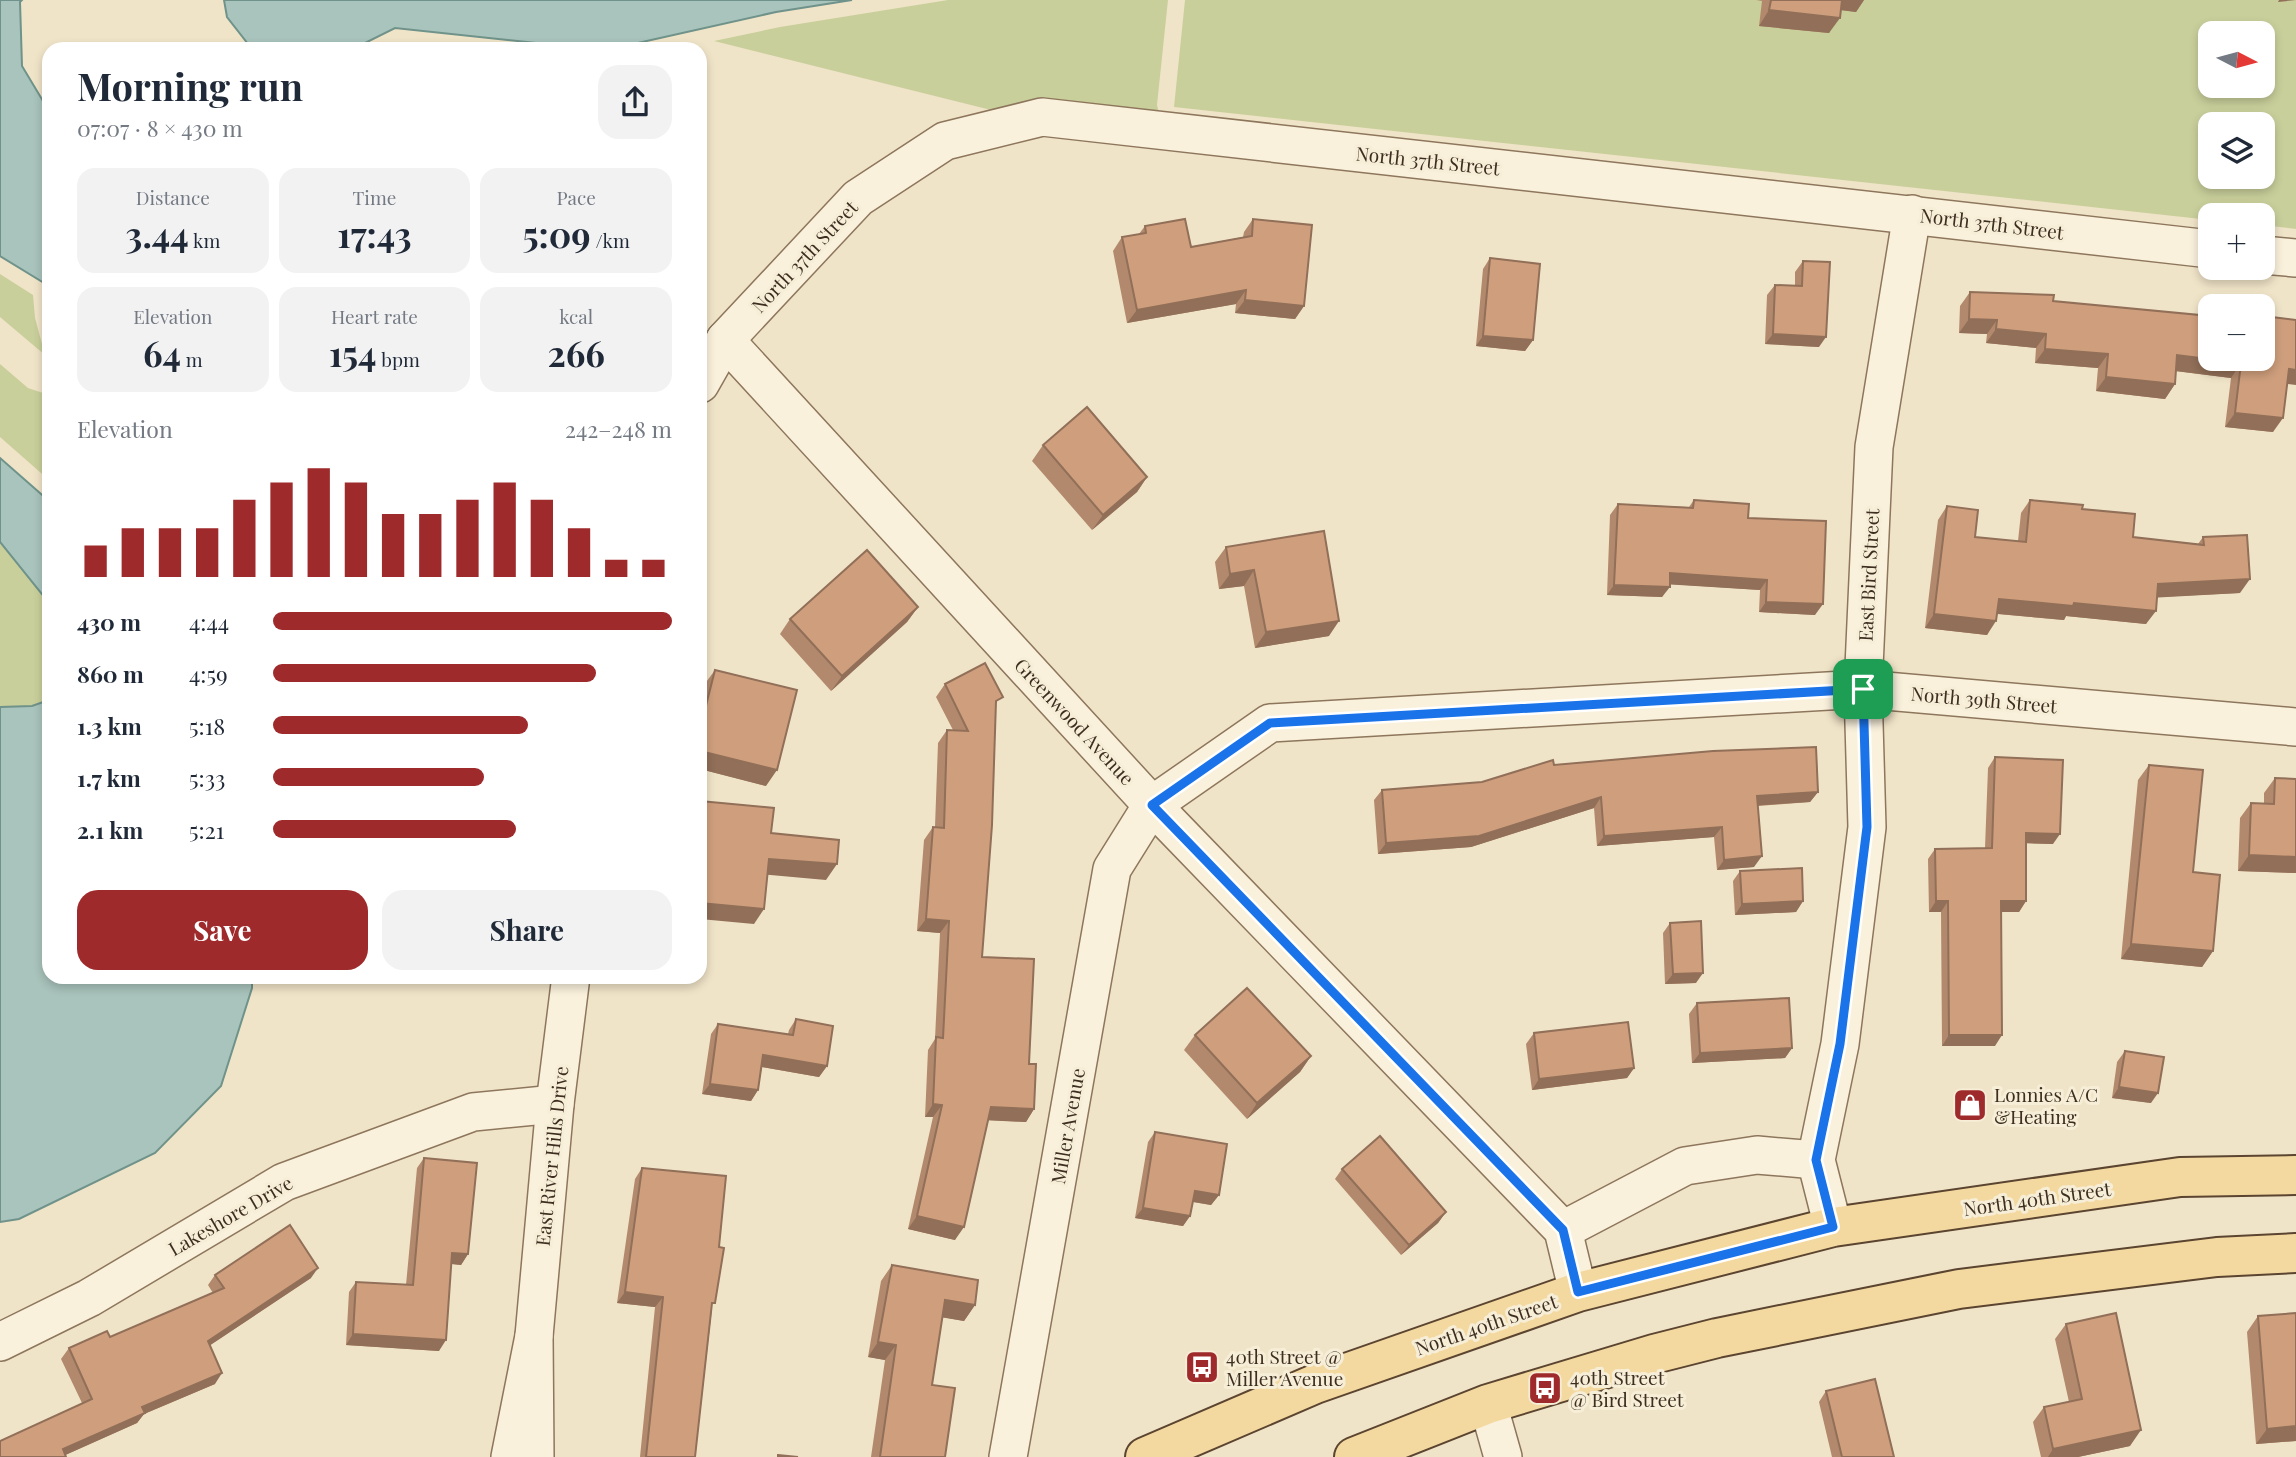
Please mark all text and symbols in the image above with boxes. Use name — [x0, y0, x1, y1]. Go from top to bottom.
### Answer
north arrow — [2198, 21, 2275, 98]
map controls — [2198, 21, 2275, 371]
text: Morning run — [77, 60, 303, 111]
button: share — [598, 65, 672, 139]
text: 07:07 · 8 × 430 m — [77, 112, 243, 143]
button: layers — [2198, 112, 2275, 189]
street label: North 37th Street — [1355, 140, 1501, 181]
text: Distance — [136, 184, 210, 210]
text: Time — [353, 184, 396, 210]
text: Pace — [557, 184, 596, 210]
street label: North 37th Street — [745, 194, 863, 318]
street label: North 37th Street — [1919, 201, 2066, 245]
button: + — [2198, 203, 2275, 280]
text: 3.44 — [125, 210, 189, 257]
text: 17:43 — [337, 210, 412, 257]
text: 5:09 — [523, 210, 591, 257]
text: km — [189, 227, 220, 253]
text: /km — [591, 227, 630, 253]
button: − — [2198, 294, 2275, 371]
text: Elevation — [133, 303, 212, 329]
text: Heart rate — [331, 303, 418, 329]
text: kcal — [559, 303, 593, 329]
text: 64 — [143, 329, 181, 376]
text: 154 — [329, 329, 377, 376]
text: 266 — [547, 329, 605, 376]
text: m — [181, 346, 203, 372]
text: bpm — [377, 346, 420, 372]
text: Elevation — [77, 413, 173, 444]
text: 242–248 m — [565, 413, 672, 444]
street label: East Bird Street — [1852, 508, 1884, 642]
text: 430 m — [77, 606, 141, 637]
text: 4:44 — [189, 606, 229, 637]
street label: Greenwood Avenue — [1009, 652, 1141, 790]
text: 860 m — [77, 658, 144, 689]
text: 4:59 — [189, 658, 228, 689]
pin — [1833, 659, 1893, 719]
icon: arrive — [1844, 670, 1882, 708]
street label: North 39th Street — [1910, 680, 2058, 718]
text: 1.3 km — [77, 710, 142, 741]
text: 5:18 — [189, 710, 225, 741]
text: 1.7 km — [77, 762, 141, 793]
text: 5:33 — [189, 762, 225, 793]
text: 2.1 km — [77, 814, 143, 845]
text: 5:21 — [189, 814, 224, 845]
button: Save — [77, 890, 368, 970]
button: Share — [382, 890, 672, 970]
street label: East River Hills Drive — [529, 1065, 573, 1247]
street label: Miller Avenue — [1044, 1066, 1090, 1186]
place label: Lonnies A/C &Heating — [1994, 1081, 2098, 1129]
shop icon: Lonnies A/C &Heating — [1951, 1086, 1989, 1124]
street label: Lakeshore Drive — [163, 1169, 297, 1261]
street label: North 40th Street — [1962, 1175, 2113, 1221]
street label: North 40th Street — [1412, 1287, 1561, 1360]
place label: 40th Street @ Miller Avenue — [1226, 1343, 1343, 1391]
bus stop icon: 40th Street @ Miller Avenue — [1183, 1348, 1221, 1386]
place label: 40th Street @ Bird Street — [1570, 1364, 1684, 1412]
bus stop icon: 40th Street @ Bird Street — [1526, 1369, 1564, 1407]

